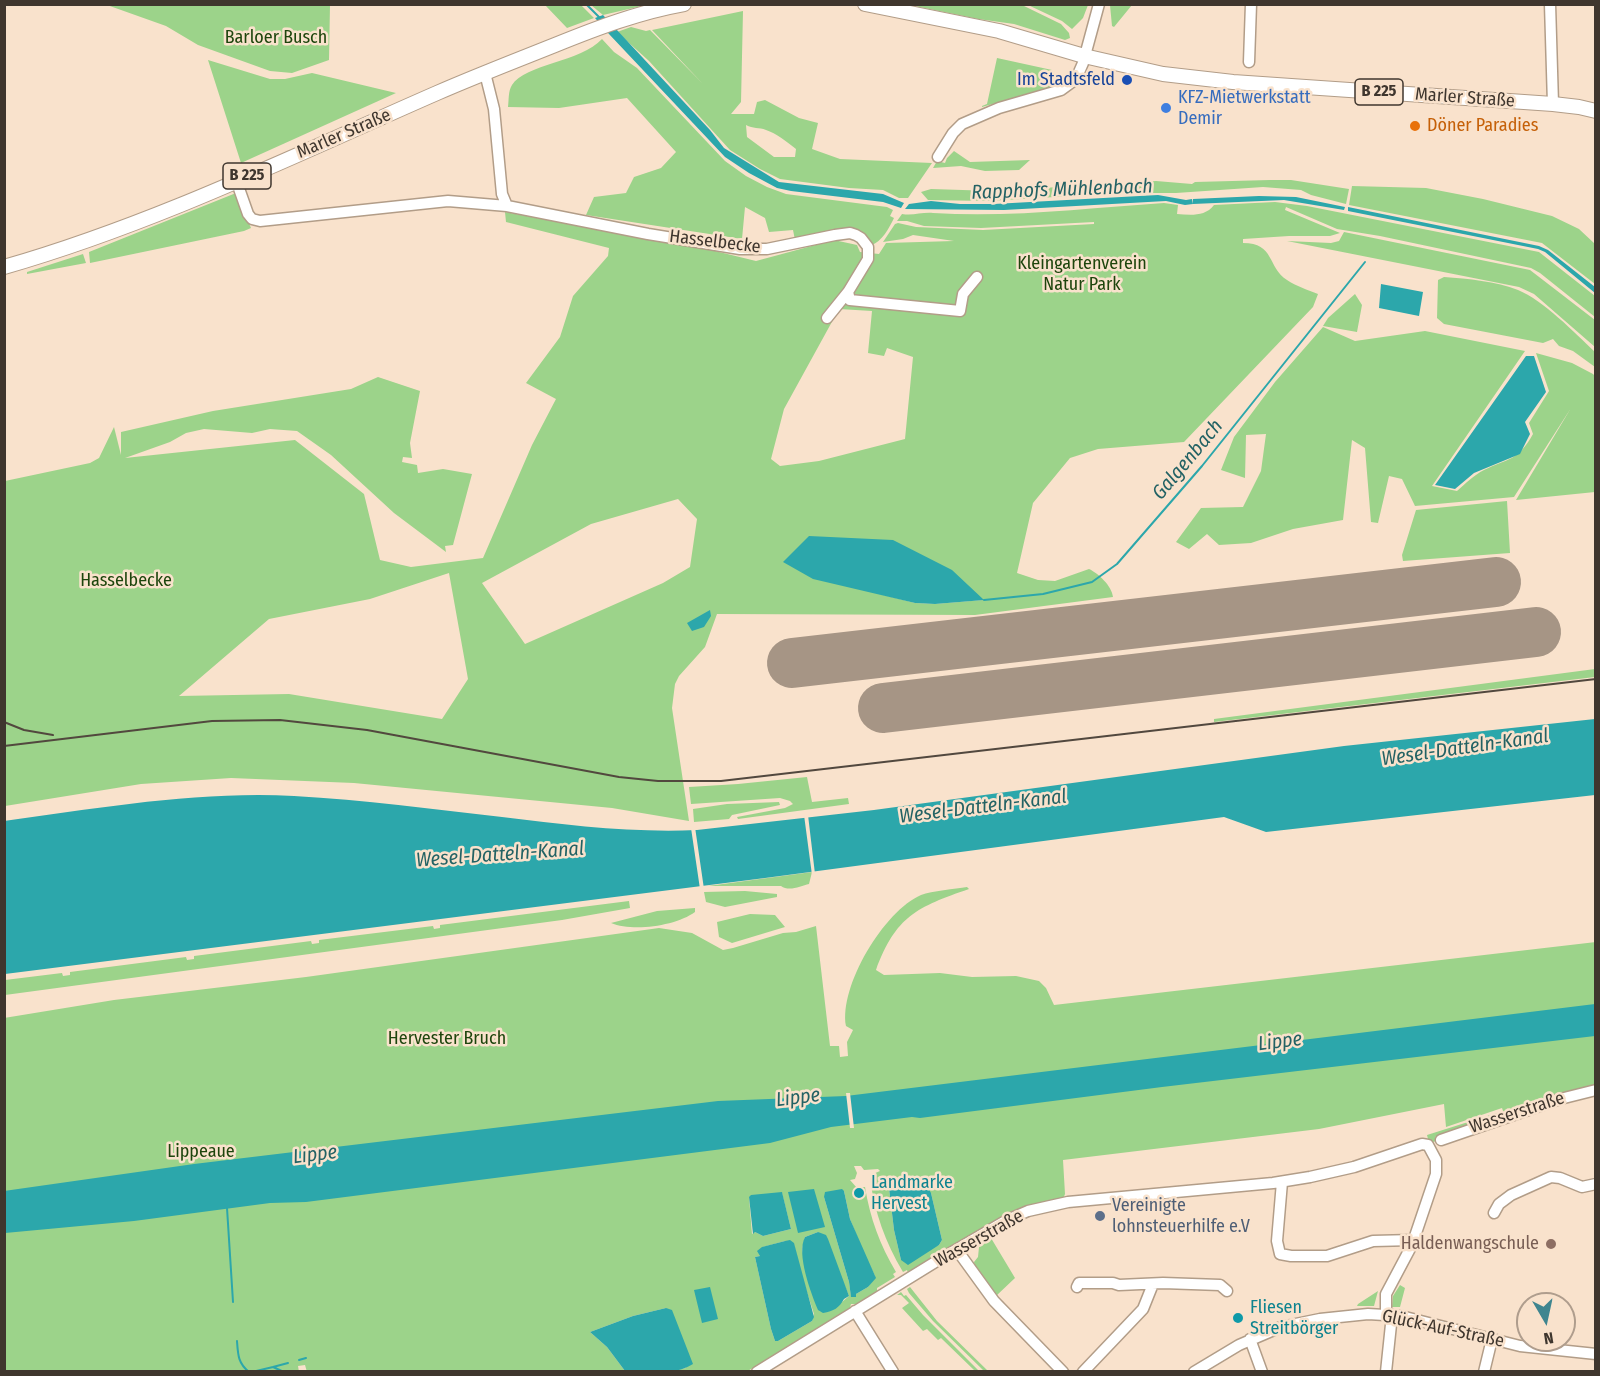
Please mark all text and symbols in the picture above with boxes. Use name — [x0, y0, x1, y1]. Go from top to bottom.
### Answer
park label: Barloer Busch — [225, 27, 327, 49]
place label: Im Stadtsfeld — [1017, 69, 1115, 91]
marker: Im Stadtsfeld — [1120, 73, 1134, 87]
road number: B 225 — [1355, 79, 1403, 105]
street label: Marler Straße — [1414, 84, 1516, 112]
place label: KFZ-Mietwerkstatt Demir — [1178, 87, 1311, 130]
marker: KFZ-Mietwerkstatt Demir — [1159, 101, 1173, 115]
street label: Marler Straße — [294, 105, 394, 163]
place label: Döner Paradies — [1427, 115, 1538, 137]
marker: Döner Paradies — [1408, 119, 1422, 133]
road number: B 225 — [223, 163, 271, 189]
water label: Rapphofs Mühlenbach — [971, 175, 1153, 205]
street label: Hasselbecke — [668, 226, 762, 258]
park label: Kleingartenverein Natur Park — [1017, 253, 1147, 296]
water label: Galgenbach — [1148, 415, 1228, 505]
park label: Hasselbecke — [80, 570, 172, 592]
water label: Wesel-Datteln-Kanal — [1380, 724, 1550, 772]
water label: Wesel-Datteln-Kanal — [898, 785, 1068, 829]
water label: Wesel-Datteln-Kanal — [415, 837, 585, 873]
water label: Lippe — [1257, 1027, 1303, 1057]
park label: Hervester Bruch — [388, 1028, 506, 1050]
water label: Lippe — [775, 1083, 821, 1113]
street label: Wasserstraße — [1467, 1088, 1567, 1138]
water label: Lippe — [292, 1140, 338, 1170]
park label: Lippeaue — [167, 1141, 235, 1163]
place label: Landmarke Hervest — [871, 1172, 953, 1214]
marker: Landmarke Hervest — [852, 1186, 866, 1200]
place label: Vereinigte lohnsteuerhilfe e.V — [1112, 1195, 1250, 1238]
street label: Wasserstraße — [931, 1206, 1027, 1272]
marker: Vereinigte lohnsteuerhilfe e.V — [1093, 1209, 1107, 1223]
place label: Haldenwangschule — [1401, 1233, 1539, 1255]
marker: Haldenwangschule — [1544, 1237, 1558, 1251]
north arrow — [1516, 1292, 1576, 1352]
place label: Fliesen Streitbörger — [1250, 1297, 1338, 1340]
street label: Glück-Auf-Straße — [1380, 1306, 1506, 1352]
marker: Fliesen Streitbörger — [1231, 1311, 1245, 1325]
text: N — [1542, 1328, 1555, 1348]

